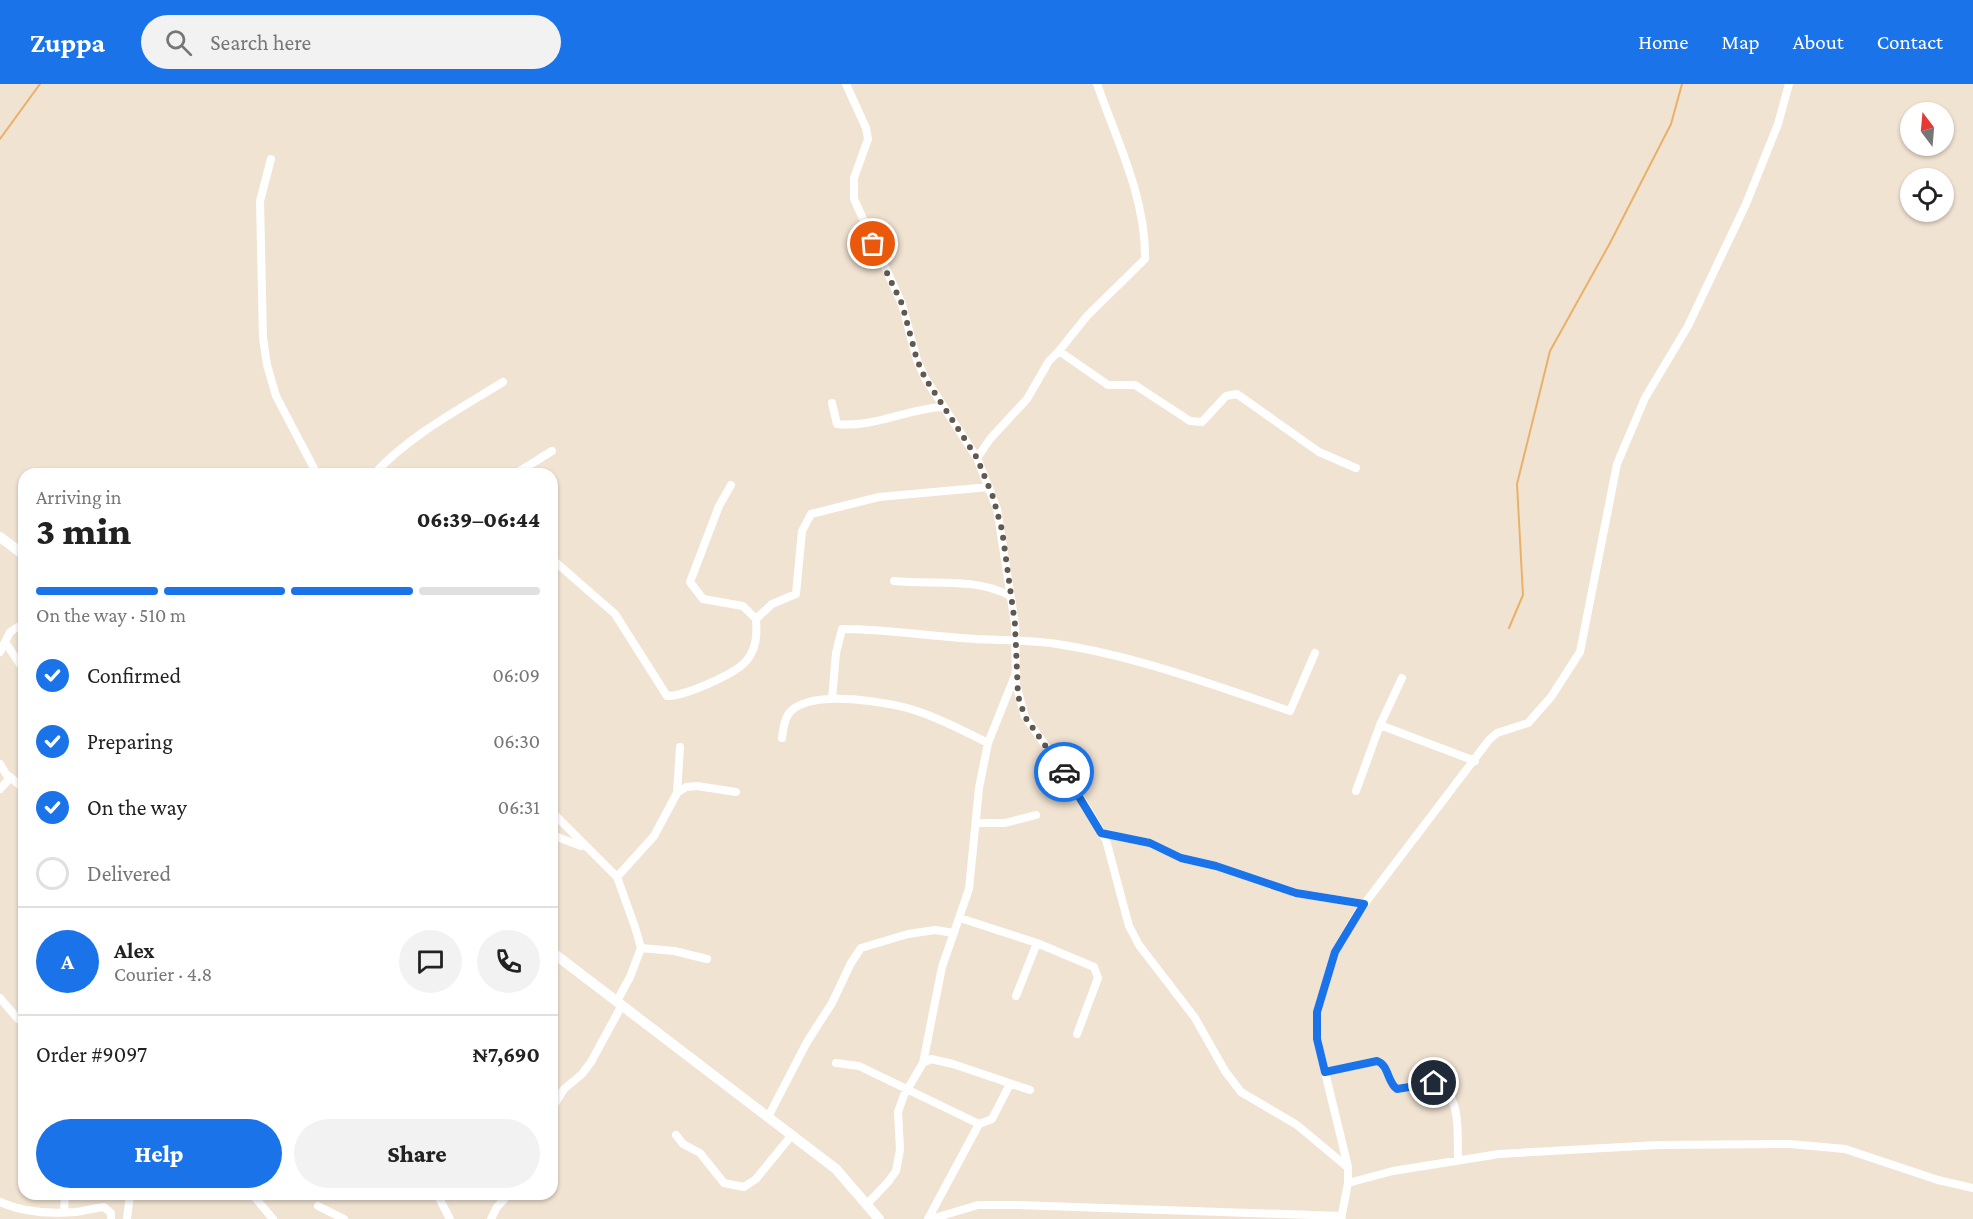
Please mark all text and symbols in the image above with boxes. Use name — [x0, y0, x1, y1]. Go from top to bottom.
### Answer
search box — [141, 15, 561, 69]
icon: search — [162, 26, 195, 59]
text: Zuppa — [30, 27, 105, 58]
text: Search here — [210, 30, 311, 55]
text: Home — [1638, 30, 1688, 54]
text: Map — [1721, 30, 1760, 54]
text: About — [1793, 30, 1844, 54]
text: Contact — [1877, 30, 1943, 54]
north arrow — [1900, 102, 1954, 156]
map controls — [1900, 102, 1954, 222]
button: locate — [1900, 168, 1954, 222]
pin — [847, 218, 898, 269]
icon: bag — [856, 227, 889, 260]
text: Arriving in — [36, 486, 121, 508]
text: 06:39–06:44 — [417, 507, 540, 532]
text: 3 min — [36, 509, 131, 552]
text: On the way · 510 m — [36, 604, 186, 626]
icon: check — [36, 659, 69, 692]
text: Confirmed — [87, 663, 181, 688]
text: 06:09 — [493, 664, 540, 686]
icon: check — [36, 725, 69, 758]
text: Preparing — [87, 729, 173, 754]
text: 06:30 — [493, 730, 540, 752]
courier — [1034, 742, 1094, 802]
icon: car — [1048, 756, 1081, 789]
icon: check — [36, 791, 69, 824]
text: On the way — [87, 795, 187, 820]
text: 06:31 — [498, 796, 540, 818]
text: Delivered — [87, 861, 171, 886]
button: chat — [399, 930, 462, 993]
button: phone — [477, 930, 540, 993]
text: Alex — [114, 938, 155, 963]
text: A — [61, 949, 74, 974]
text: Courier · 4.8 — [114, 963, 212, 985]
text: Order #9097 — [36, 1042, 147, 1067]
text: ₦7,690 — [473, 1042, 540, 1067]
pin — [1408, 1057, 1459, 1108]
icon: home — [1417, 1066, 1450, 1099]
button: Help — [36, 1119, 282, 1188]
button: Share — [294, 1119, 540, 1188]

